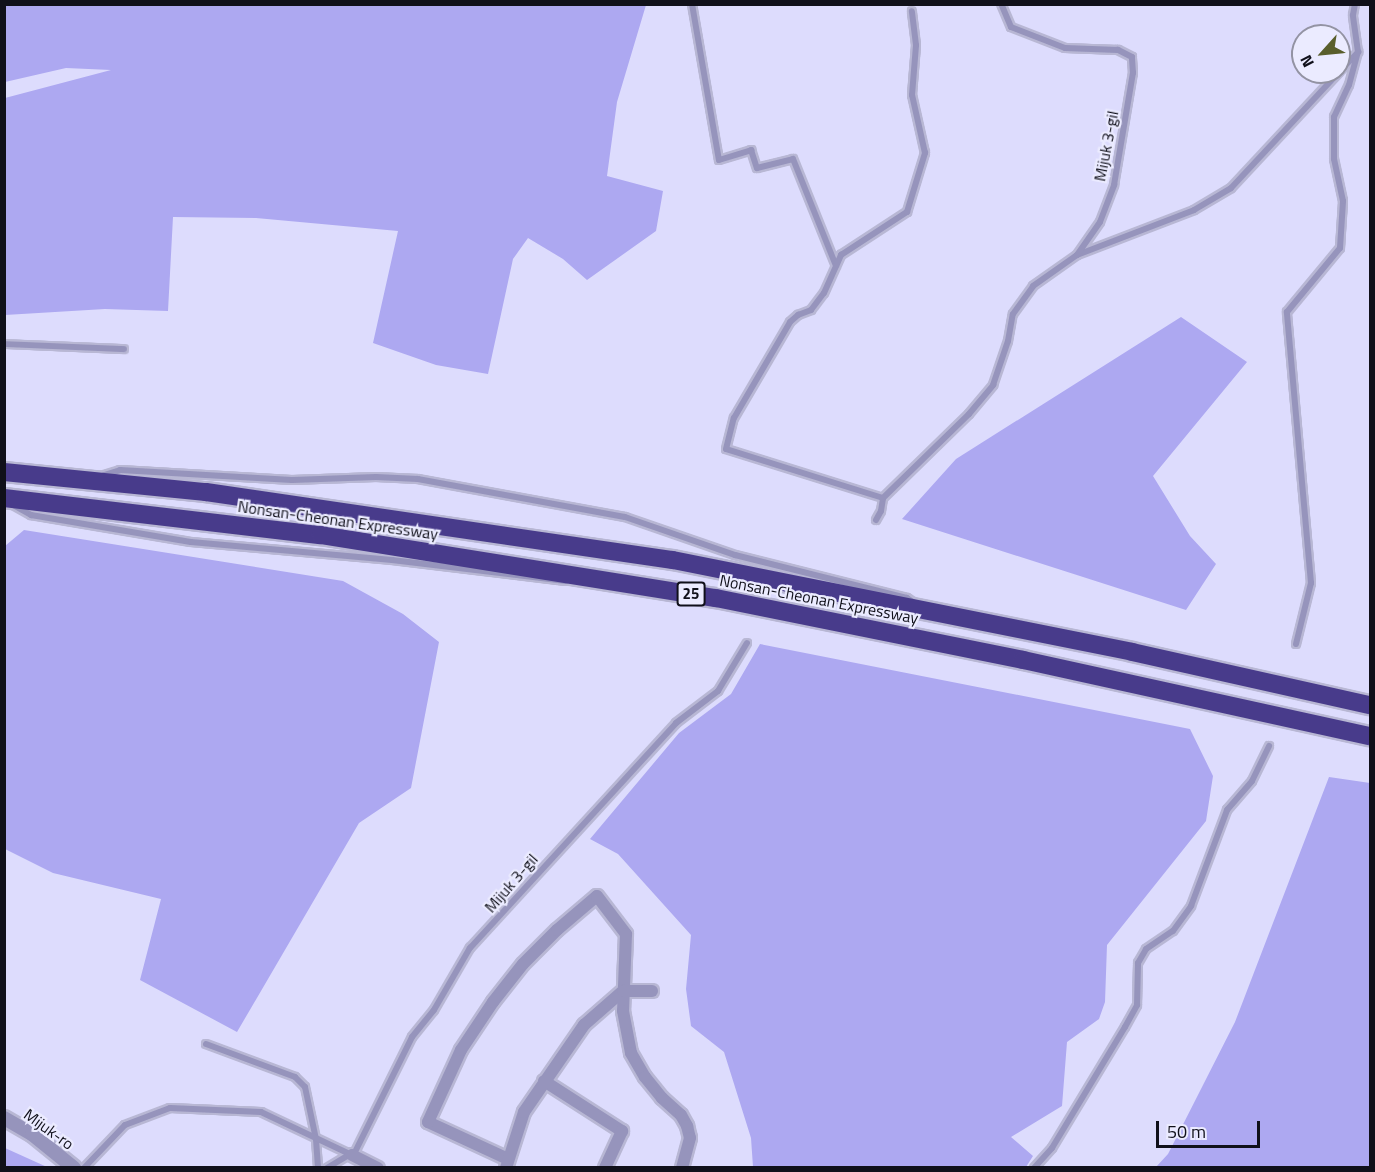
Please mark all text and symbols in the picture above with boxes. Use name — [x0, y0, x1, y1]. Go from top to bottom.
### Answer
north arrow — [1291, 24, 1351, 84]
text: N — [1294, 51, 1320, 72]
street label: Mijuk 3-gil — [1090, 109, 1122, 183]
street label: Nonsan-Cheonan Expressway — [237, 496, 439, 544]
street label: Nonsan-Cheonan Expressway — [718, 570, 920, 628]
road number: 25 — [676, 582, 706, 606]
street label: Mijuk 3-gil — [480, 850, 542, 916]
street label: Mijuk-ro — [20, 1105, 78, 1153]
scale bar — [1159, 1109, 1262, 1147]
text: 50 m — [1167, 1118, 1206, 1145]

